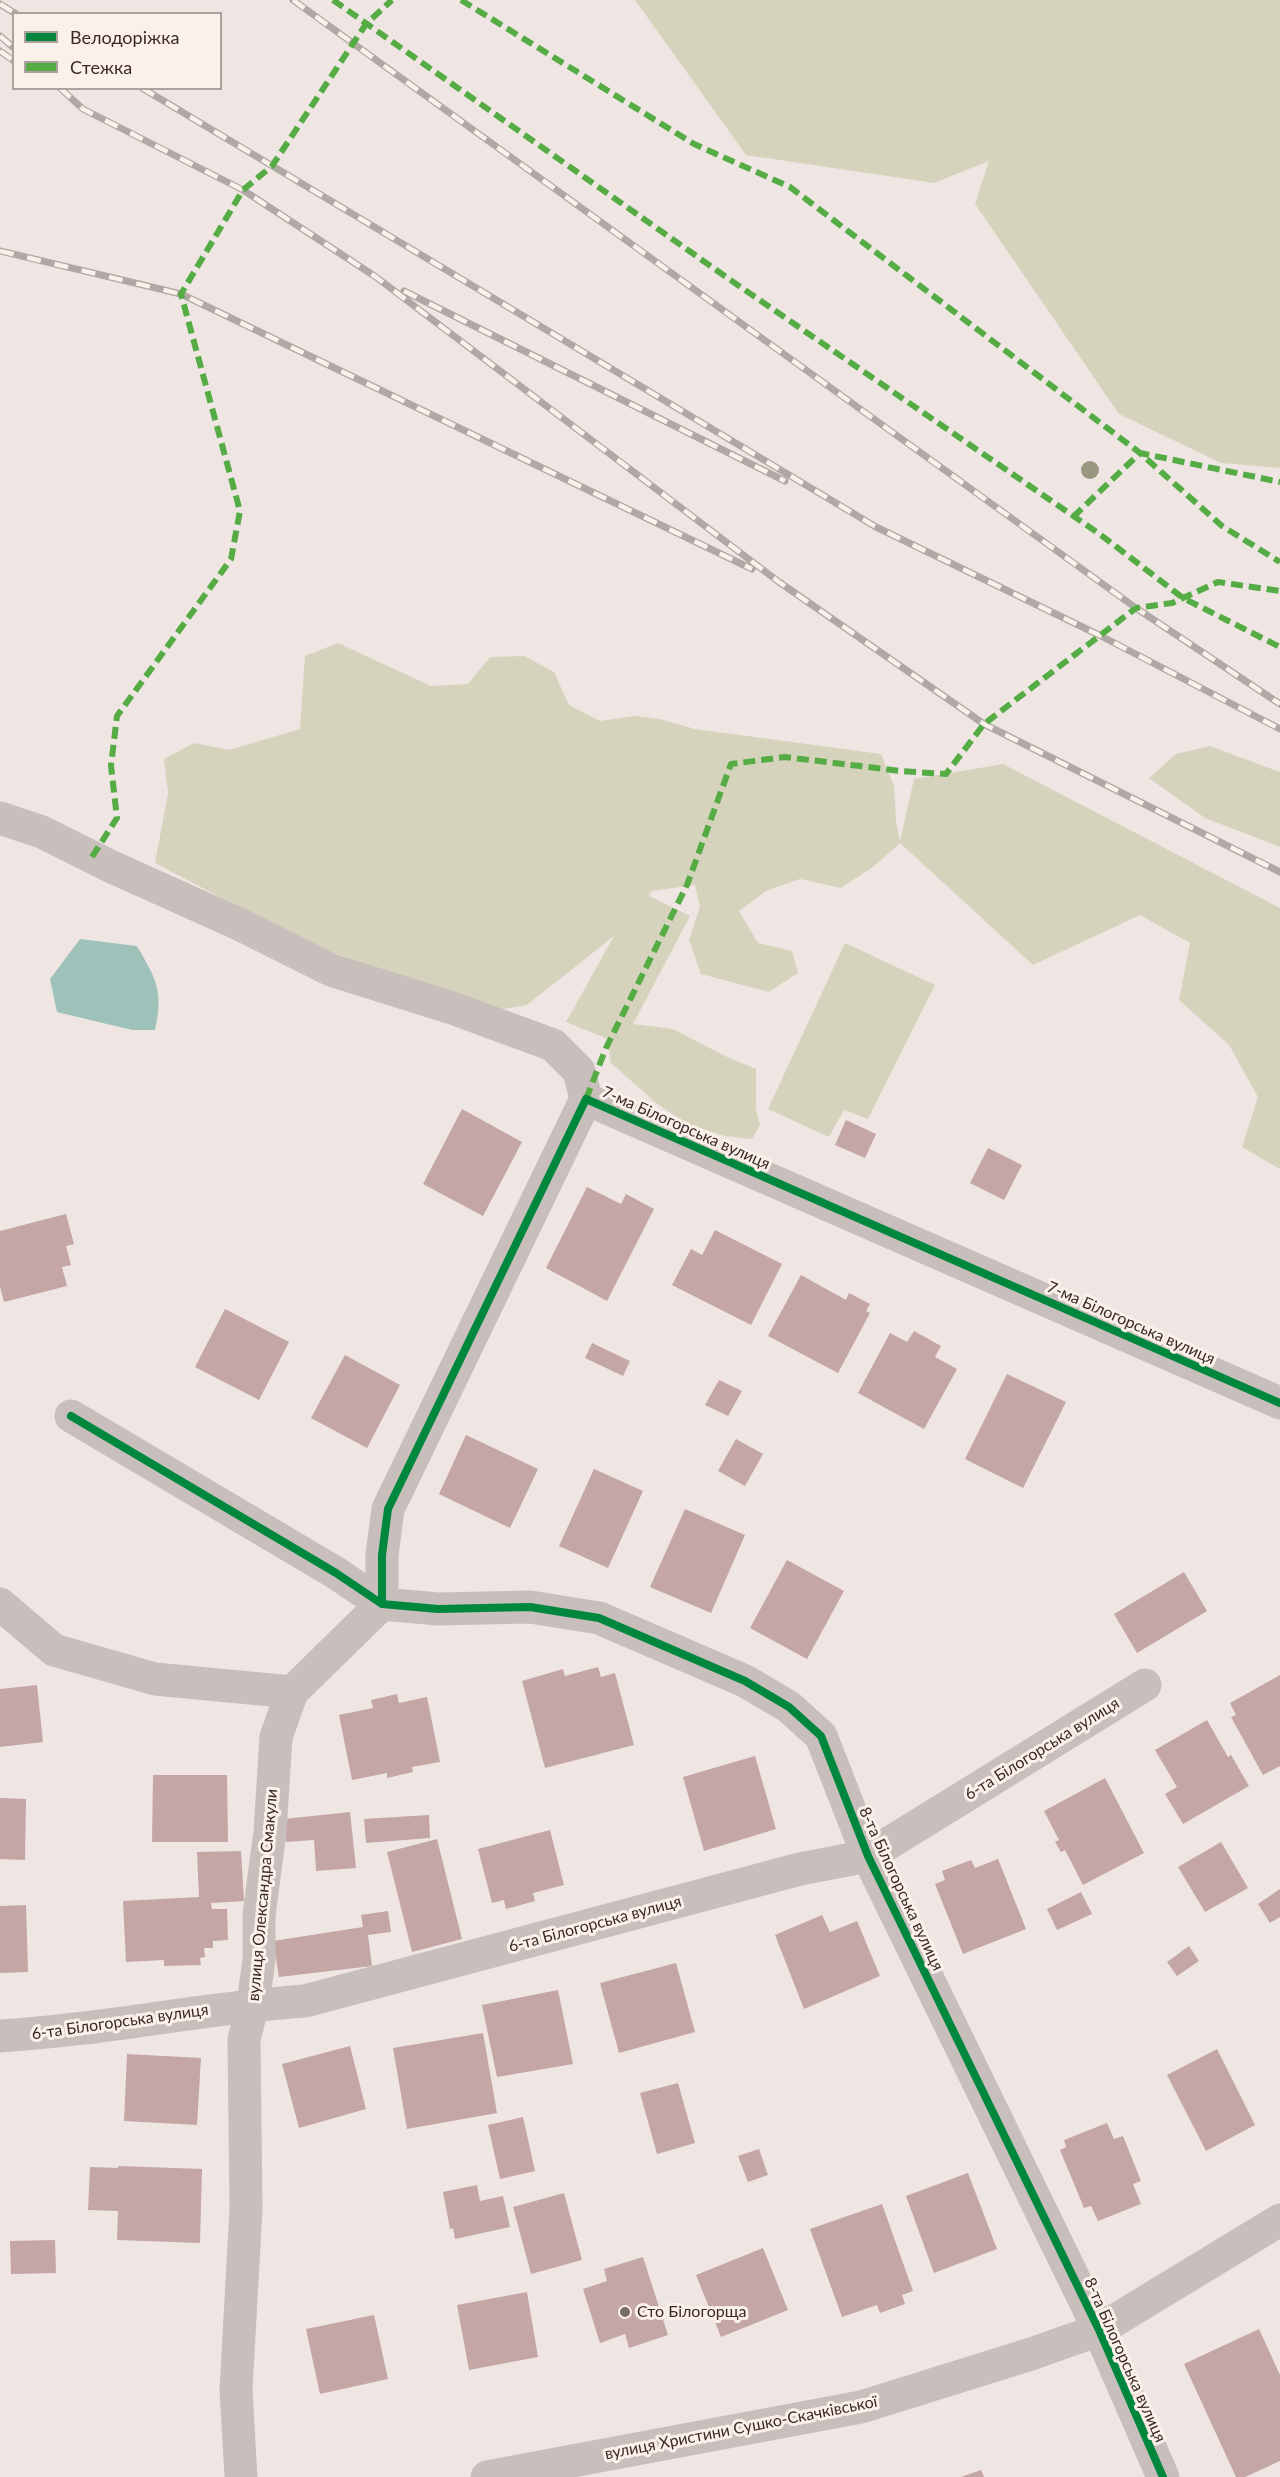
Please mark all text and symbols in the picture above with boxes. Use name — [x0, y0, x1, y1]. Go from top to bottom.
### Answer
legend — [12, 12, 222, 90]
text: Велодоріжка — [70, 26, 179, 48]
text: Стежка — [70, 56, 132, 78]
street label: 7-ма Білогорська вулиця — [599, 1082, 773, 1174]
street label: 7-ма Білогорська вулиця — [1044, 1277, 1218, 1369]
street label: 6-та Білогорська вулиця — [961, 1694, 1123, 1804]
street label: вулиця Олександра Смакули — [244, 1788, 282, 2002]
street label: 8-та Білогорська вулиця — [855, 1804, 947, 1974]
street label: 6-та Білогорська вулиця — [506, 1892, 684, 1956]
street label: 6-та Білогорська вулиця — [30, 2000, 210, 2044]
street label: 8-та Білогорська вулиця — [1080, 2275, 1170, 2445]
place label: Сто Білогорща — [637, 2302, 746, 2322]
marker: Сто Білогорща — [618, 2305, 632, 2319]
street label: вулиця Христини Сушко-Скачківської — [603, 2392, 879, 2464]

